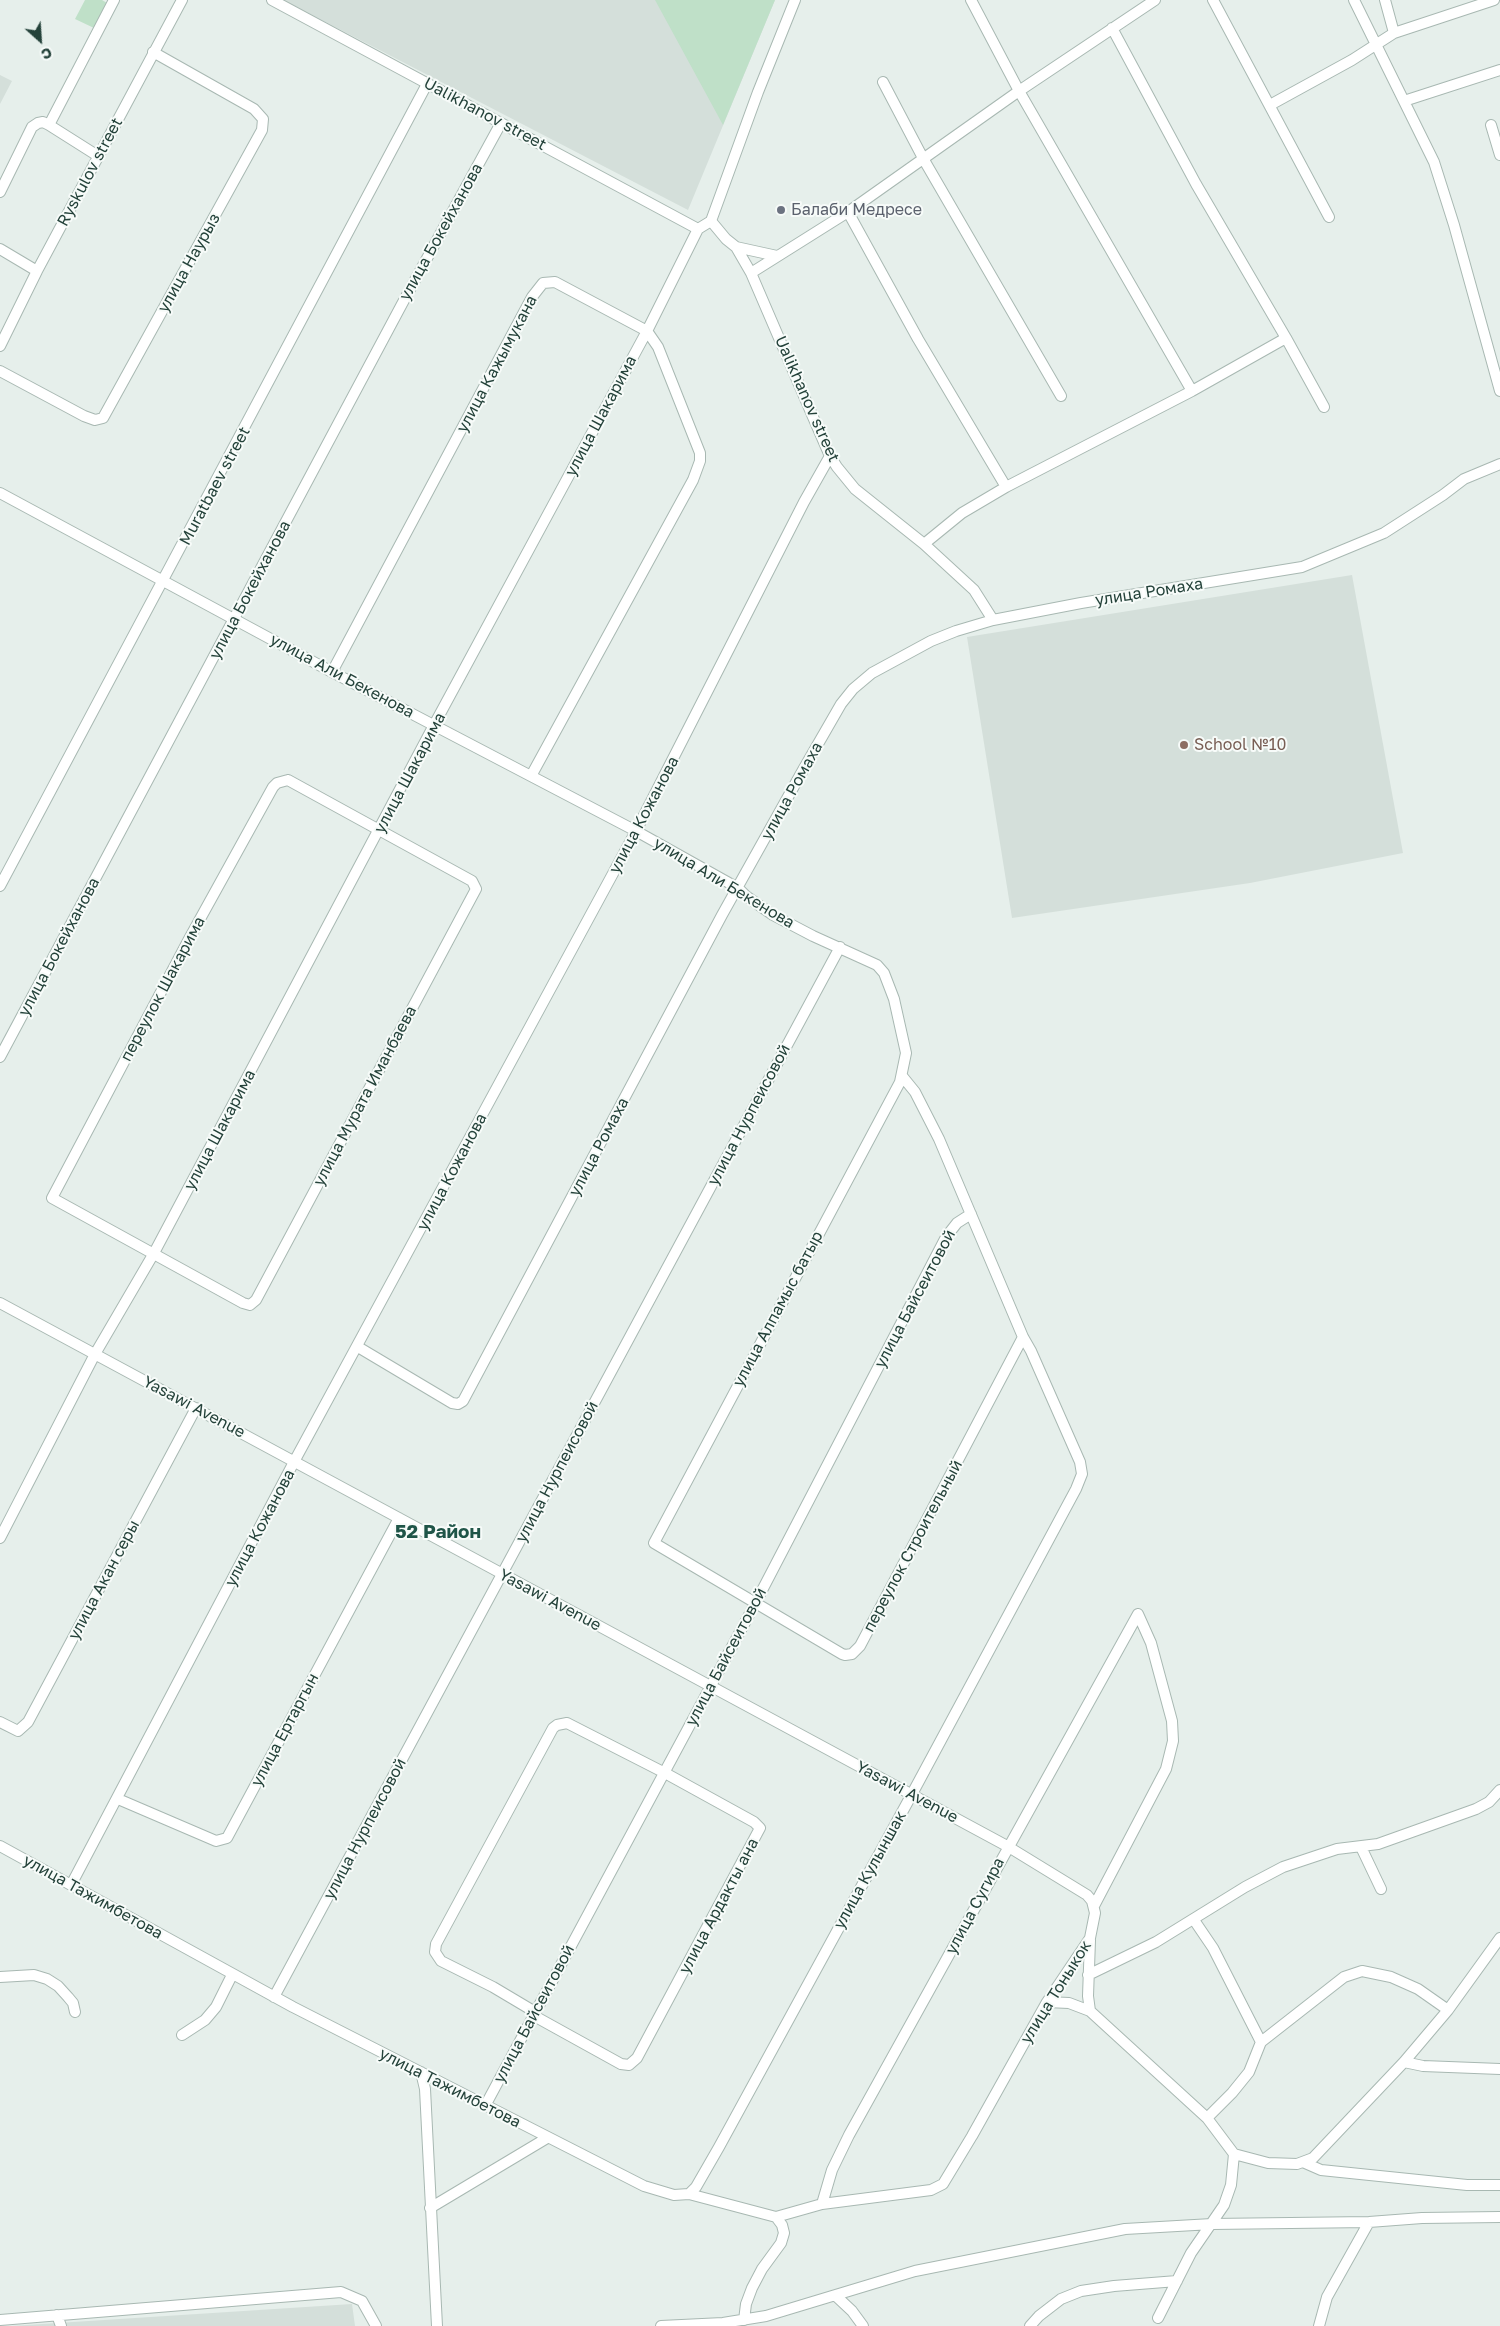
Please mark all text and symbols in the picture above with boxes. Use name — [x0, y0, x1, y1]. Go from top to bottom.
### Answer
north arrow — [15, 15, 65, 65]
text: С — [39, 44, 55, 64]
street label: Ualikhanov street — [420, 74, 550, 154]
street label: Ryskulov street — [53, 114, 127, 230]
street label: улица Бокейханова — [395, 160, 487, 304]
place label: Балаби Медресе — [791, 200, 922, 220]
marker: Балаби Медресе — [775, 204, 787, 216]
street label: улица Наурыз — [154, 210, 224, 316]
street label: улица Кажымукана — [453, 292, 541, 436]
street label: Ualikhanov street — [771, 333, 843, 465]
street label: улица Шакарима — [561, 352, 641, 480]
street label: Muratbaev street — [176, 423, 254, 549]
street label: улица Бокейханова — [205, 517, 295, 663]
street label: улица Ромаха — [1094, 574, 1204, 610]
street label: улица Али Бекенова — [267, 630, 417, 722]
street label: улица Шакарима — [370, 709, 450, 837]
place label: School №10 — [1194, 735, 1286, 755]
street label: улица Ромаха — [757, 739, 827, 843]
marker: School №10 — [1178, 739, 1190, 751]
street label: улица Кожанова — [605, 753, 683, 877]
street label: улица Али Бекенова — [650, 833, 798, 933]
street label: улица Бокейханова — [14, 874, 104, 1020]
street label: переулок Шакарима — [117, 913, 209, 1065]
street label: улица Мурата Иманбаева — [309, 1003, 421, 1189]
street label: улица Нурпеисовой — [704, 1041, 794, 1189]
street label: улица Шакарима — [180, 1066, 260, 1194]
street label: улица Ромаха — [565, 1094, 633, 1200]
street label: улица Кожанова — [413, 1110, 491, 1234]
street label: улица Байсеитовой — [870, 1227, 960, 1371]
street label: улица Алпамыс батыр — [729, 1228, 827, 1390]
street label: Yasawi Avenue — [140, 1372, 248, 1442]
street label: улица Нурпеисовой — [512, 1398, 602, 1546]
street label: переулок Строительный — [859, 1457, 967, 1635]
street label: улица Кожанова — [221, 1466, 299, 1590]
street label: улица Акан серы — [64, 1517, 144, 1643]
district label: 52 Район — [395, 1521, 481, 1543]
street label: Yasawi Avenue — [496, 1565, 604, 1635]
street label: улица Байсеитовой — [681, 1585, 771, 1729]
street label: улица Ертаргын — [247, 1670, 323, 1790]
street label: улица Нурпеисовой — [320, 1755, 410, 1903]
street label: Yasawi Avenue — [853, 1757, 961, 1827]
street label: улица Кулыншак — [830, 1808, 910, 1932]
street label: улица Ардакты ана — [675, 1835, 763, 1977]
street label: улица Тажимбетова — [20, 1851, 166, 1943]
street label: улица Сугира — [941, 1854, 1009, 1958]
street label: улица Тоныкок — [1017, 1937, 1095, 2047]
street label: улица Байсеитовой — [489, 1942, 579, 2086]
street label: улица Тажимбетова — [376, 2044, 524, 2132]

